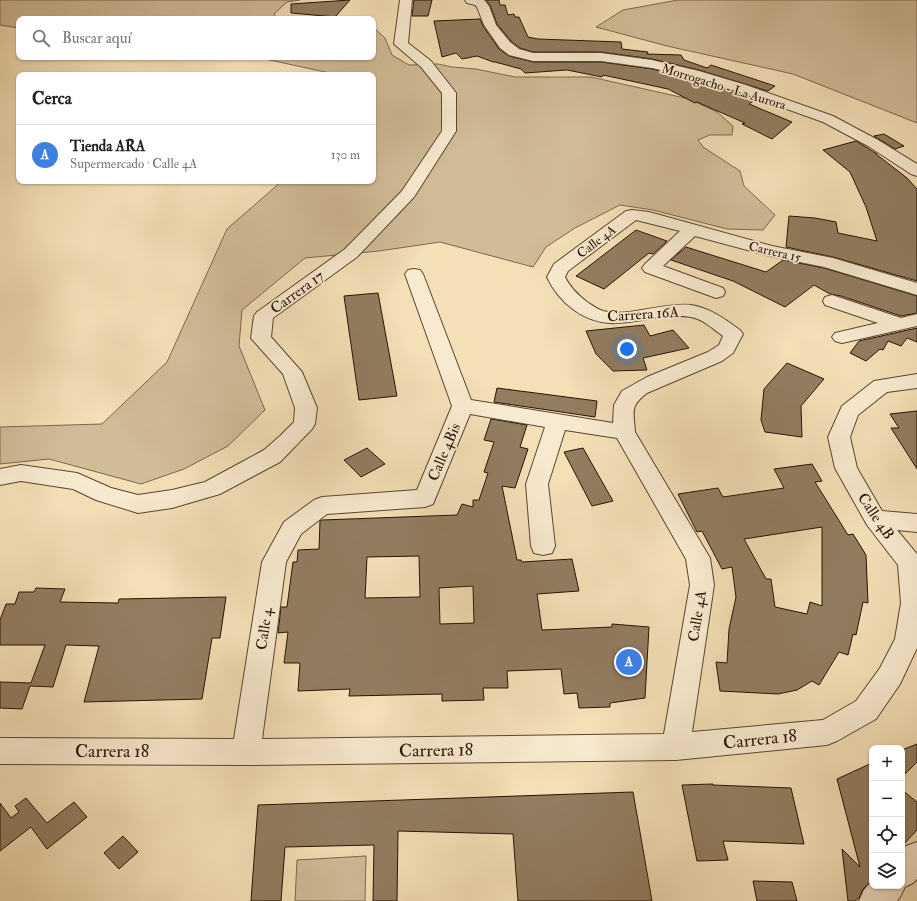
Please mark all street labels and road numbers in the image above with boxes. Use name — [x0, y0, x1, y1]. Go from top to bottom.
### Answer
street label: Morrogacho - La Aurora — [660, 60, 788, 114]
street label: Calle 4A — [574, 221, 620, 262]
street label: Carrera 15 — [747, 238, 803, 266]
street label: Carrera 17 — [267, 267, 328, 318]
street label: Carrera 16A — [607, 302, 680, 326]
street label: Calle 4Bis — [424, 420, 465, 484]
street label: Calle 4B — [853, 489, 898, 543]
street label: Calle 4A — [684, 589, 711, 643]
street label: Calle 4 — [252, 606, 277, 651]
street label: Carrera 18 — [722, 724, 798, 755]
street label: Carrera 18 — [399, 738, 473, 763]
street label: Carrera 18 — [75, 740, 149, 763]

